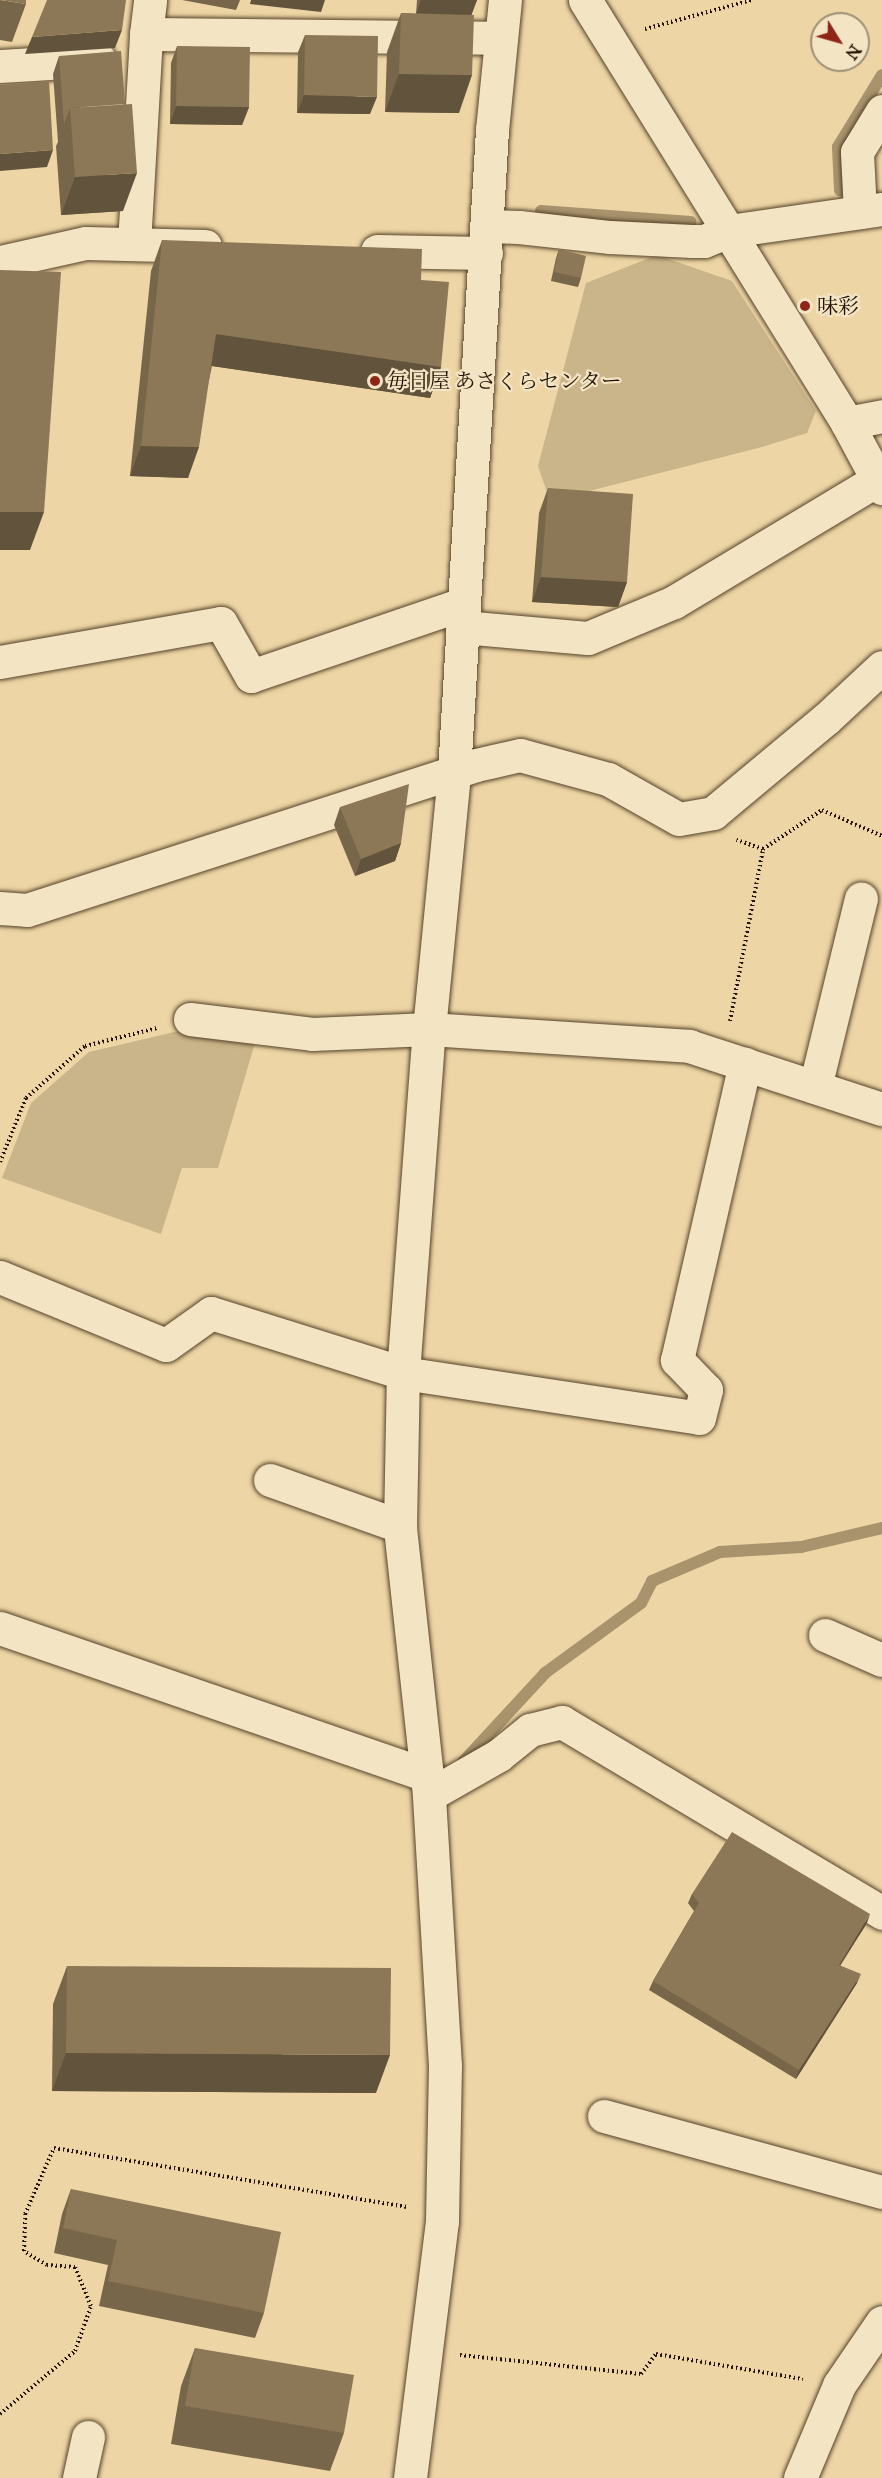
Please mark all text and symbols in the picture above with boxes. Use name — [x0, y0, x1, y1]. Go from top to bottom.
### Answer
north arrow — [810, 12, 870, 72]
text: N — [842, 41, 865, 63]
place label: 味彩 — [817, 293, 859, 319]
marker: 味彩 — [798, 299, 812, 313]
place label: 毎日屋 あさくらセンター — [387, 368, 623, 394]
marker: 毎日屋 あさくらセンター — [368, 374, 382, 388]

